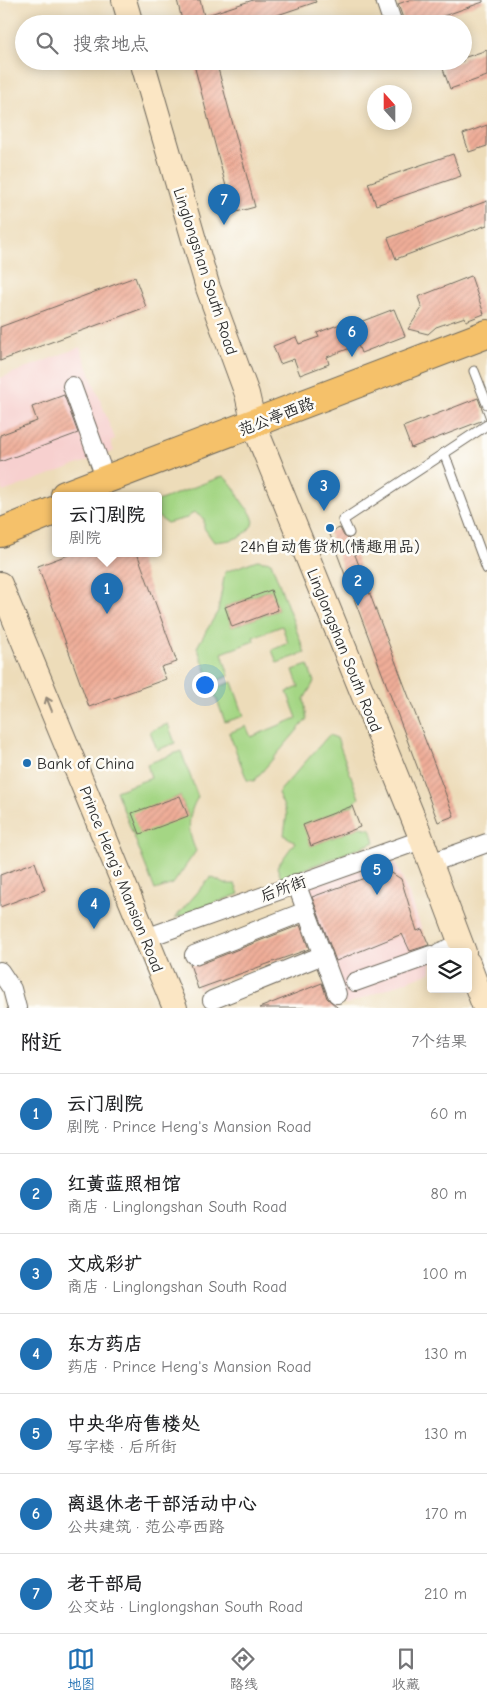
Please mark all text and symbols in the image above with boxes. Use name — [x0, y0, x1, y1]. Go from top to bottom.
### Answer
search box — [15, 15, 472, 70]
icon: search — [33, 29, 61, 57]
text: 搜索地点 — [73, 33, 149, 55]
north arrow — [367, 85, 412, 130]
pin: 7 — [208, 184, 240, 225]
street label: Linglongshan South Road — [170, 186, 241, 357]
pin: 6 — [336, 316, 368, 357]
street label: 范公亭西路 — [236, 394, 317, 440]
pin: 3 — [308, 470, 340, 511]
popup — [52, 492, 162, 557]
text: 云门剧院 — [69, 504, 145, 526]
marker: 24h自动售货机(情趣用品) — [324, 522, 336, 534]
text: 剧院 — [69, 529, 101, 547]
place label: 24h自动售货机(情趣用品) — [240, 538, 420, 556]
pin: 2 — [342, 565, 374, 606]
street label: Linglongshan South Road — [303, 566, 385, 735]
pin: 1 — [91, 573, 123, 614]
your location — [192, 672, 218, 698]
one-way arrow — [44, 697, 54, 712]
place label: Bank of China — [37, 755, 134, 773]
marker: Bank of China — [21, 757, 33, 769]
street label: Prince Heng's Mansion Road — [75, 784, 167, 975]
pin: 5 — [361, 854, 393, 895]
street label: 后所街 — [258, 872, 309, 906]
pin: 4 — [78, 888, 110, 929]
map controls — [427, 948, 472, 993]
button: layers — [427, 948, 472, 993]
text: 附近 — [20, 1030, 62, 1054]
text: 7个结果 — [411, 1033, 467, 1051]
text: 云门剧院 — [67, 1093, 143, 1115]
text: 1 — [33, 1105, 39, 1123]
text: 60 m — [430, 1105, 467, 1123]
text: 剧院 · Prince Heng's Mansion Road — [67, 1118, 311, 1136]
text: 红黄蓝照相馆 — [67, 1173, 181, 1195]
text: 2 — [32, 1185, 40, 1203]
text: 80 m — [430, 1185, 467, 1203]
text: 商店 · Linglongshan South Road — [67, 1198, 287, 1216]
text: 文成彩扩 — [67, 1253, 143, 1275]
text: 3 — [32, 1265, 40, 1283]
text: 100 m — [423, 1265, 467, 1283]
text: 商店 · Linglongshan South Road — [67, 1278, 287, 1296]
text: 东方药店 — [67, 1333, 143, 1355]
text: 4 — [32, 1345, 40, 1363]
text: 130 m — [424, 1345, 467, 1363]
text: 药店 · Prince Heng's Mansion Road — [67, 1358, 311, 1376]
text: 中央华府售楼处 — [67, 1413, 200, 1435]
text: 5 — [32, 1425, 40, 1443]
text: 130 m — [424, 1425, 467, 1443]
text: 写字楼 · 后所街 — [67, 1438, 177, 1456]
text: 离退休老干部活动中心 — [67, 1493, 257, 1515]
text: 6 — [32, 1505, 40, 1523]
text: 170 m — [425, 1505, 467, 1523]
text: 公共建筑 · 范公亭西路 — [67, 1518, 225, 1536]
text: 老干部局 — [67, 1573, 143, 1595]
text: 7 — [32, 1585, 40, 1603]
text: 210 m — [424, 1585, 467, 1603]
text: 公交站 · Linglongshan South Road — [67, 1598, 303, 1616]
tab: 地图 — [67, 1645, 95, 1693]
tab: 路线 — [229, 1645, 257, 1693]
tab: 收藏 — [392, 1645, 420, 1693]

